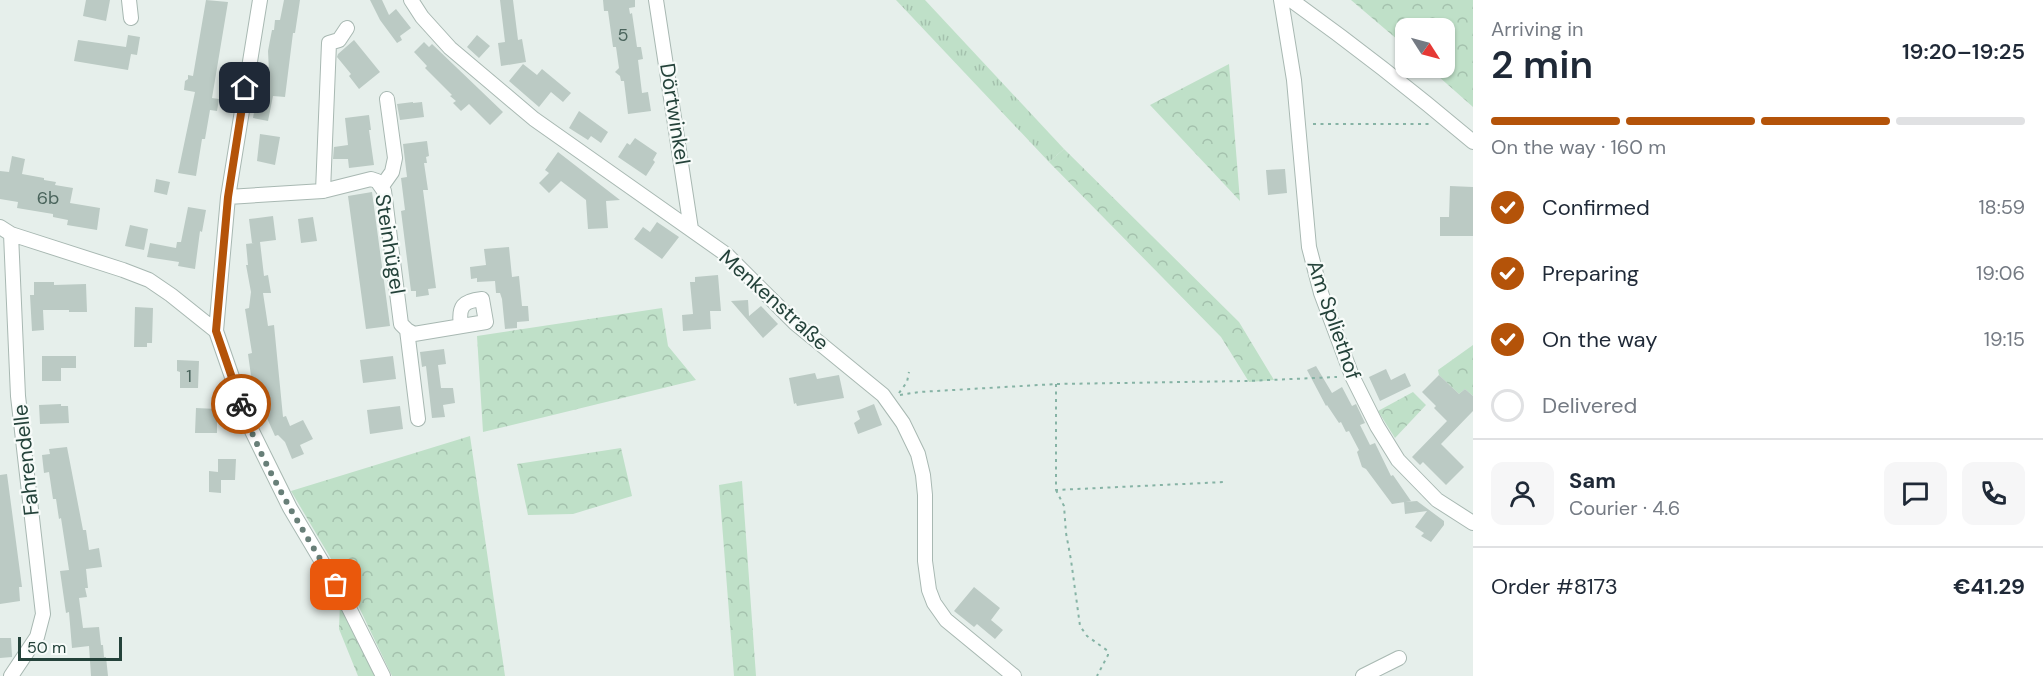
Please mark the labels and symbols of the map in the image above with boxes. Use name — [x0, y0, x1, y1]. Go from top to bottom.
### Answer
north arrow — [1395, 18, 1455, 78]
house number: 5 — [618, 23, 628, 47]
street label: Dörtwinkel — [653, 61, 697, 167]
pin — [219, 62, 270, 113]
house number: 6b — [37, 186, 59, 210]
street label: Steinhügel — [368, 192, 412, 296]
street label: Menkenstraße — [713, 243, 835, 357]
street label: Am Spliethof — [1300, 256, 1368, 384]
house number: 1 — [186, 364, 192, 388]
courier — [211, 374, 271, 434]
street label: Fahrendelle — [6, 403, 46, 517]
pin — [310, 559, 361, 610]
scale bar — [18, 634, 122, 662]

